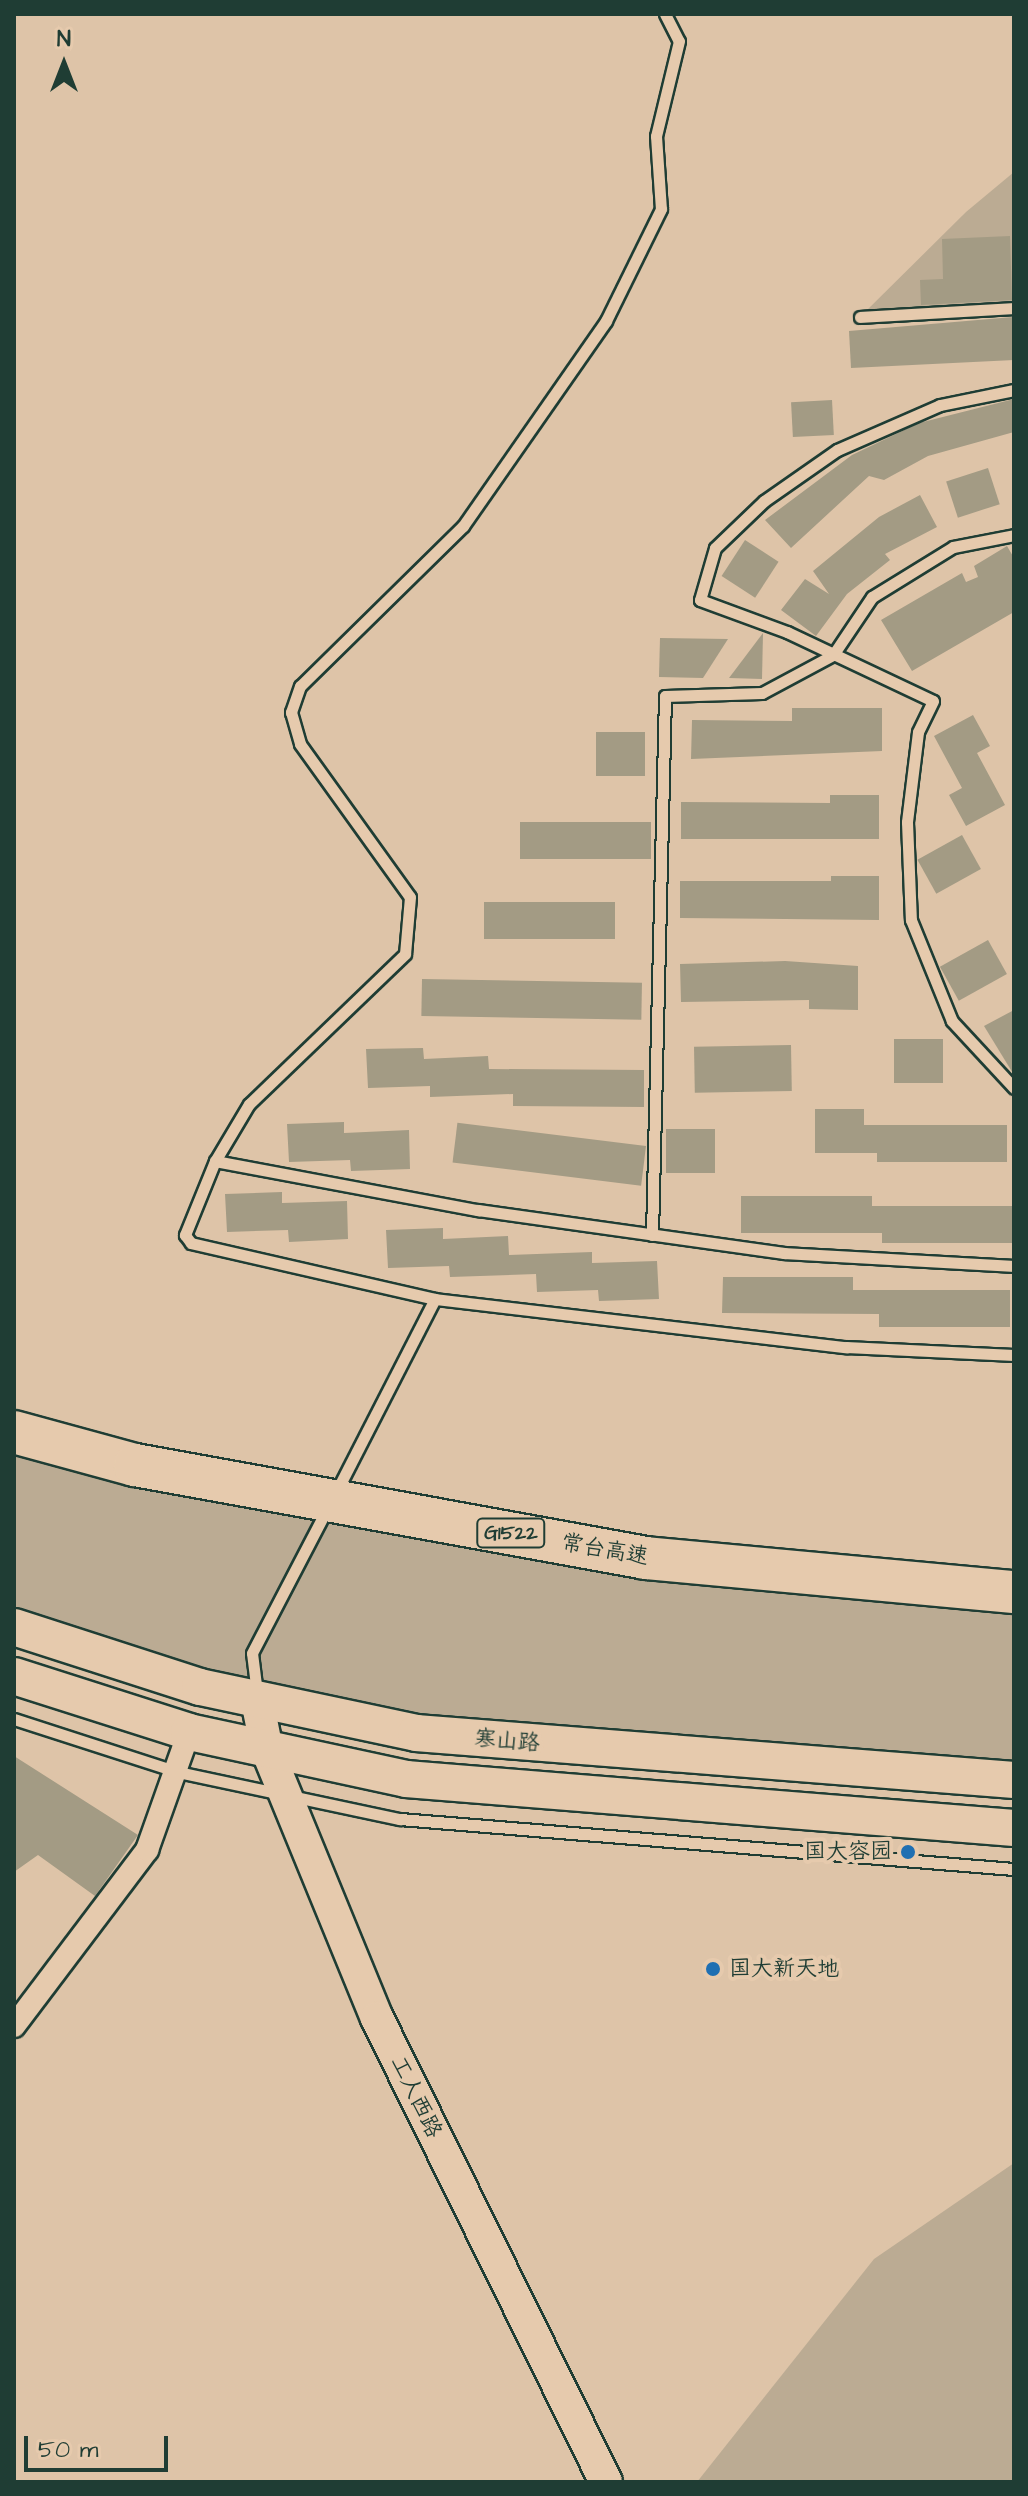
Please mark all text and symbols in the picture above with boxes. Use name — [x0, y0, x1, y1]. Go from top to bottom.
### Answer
north arrow — [24, 24, 104, 104]
text: N — [57, 24, 71, 55]
road number: G1522 — [475, 1517, 547, 1549]
street label: 常台高速 — [559, 1529, 651, 1571]
street label: 寒山路 — [473, 1725, 541, 1757]
place label: 国大容园 — [804, 1839, 892, 1865]
marker: 国大容园 — [899, 1843, 917, 1861]
place label: 国大新天地 — [729, 1956, 839, 1982]
marker: 国大新天地 — [704, 1960, 722, 1978]
street label: 工人西路 — [385, 2052, 447, 2142]
scale bar — [28, 2420, 172, 2470]
text: 50 m — [38, 2433, 98, 2467]

